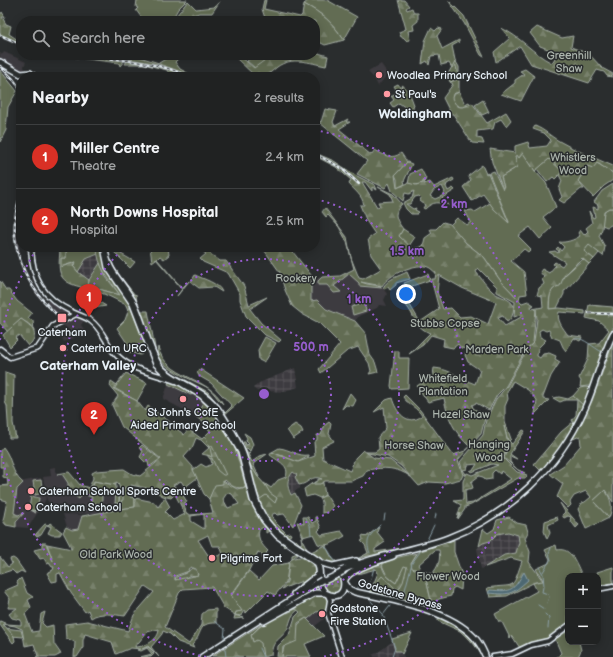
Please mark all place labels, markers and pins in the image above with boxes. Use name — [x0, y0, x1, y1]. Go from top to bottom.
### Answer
place label: Woodlea Primary School — [387, 69, 507, 82]
marker: Woodlea Primary School — [374, 70, 384, 80]
place label: St Paul's — [395, 88, 437, 101]
marker: St Paul's — [382, 89, 392, 99]
pin: 1 — [76, 284, 102, 317]
marker: Caterham — [56, 312, 68, 324]
place label: Caterham — [38, 326, 87, 339]
place label: Caterham URC — [71, 342, 147, 355]
marker: Caterham URC — [58, 343, 68, 353]
centre of rings — [257, 387, 271, 401]
marker: St John's CofE Aided Primary School — [178, 394, 188, 404]
pin: 2 — [81, 402, 107, 435]
place label: St John's CofE Aided Primary School — [130, 406, 236, 432]
place label: Caterham School Sports Centre — [39, 485, 197, 498]
marker: Caterham School Sports Centre — [26, 486, 36, 496]
place label: Caterham School — [36, 501, 121, 514]
marker: Caterham School — [23, 502, 33, 512]
place label: Pilgrims Fort — [220, 552, 283, 565]
marker: Pilgrims Fort — [207, 553, 217, 563]
place label: Godstone Fire Station — [330, 602, 387, 628]
marker: Godstone Fire Station — [317, 609, 327, 619]

